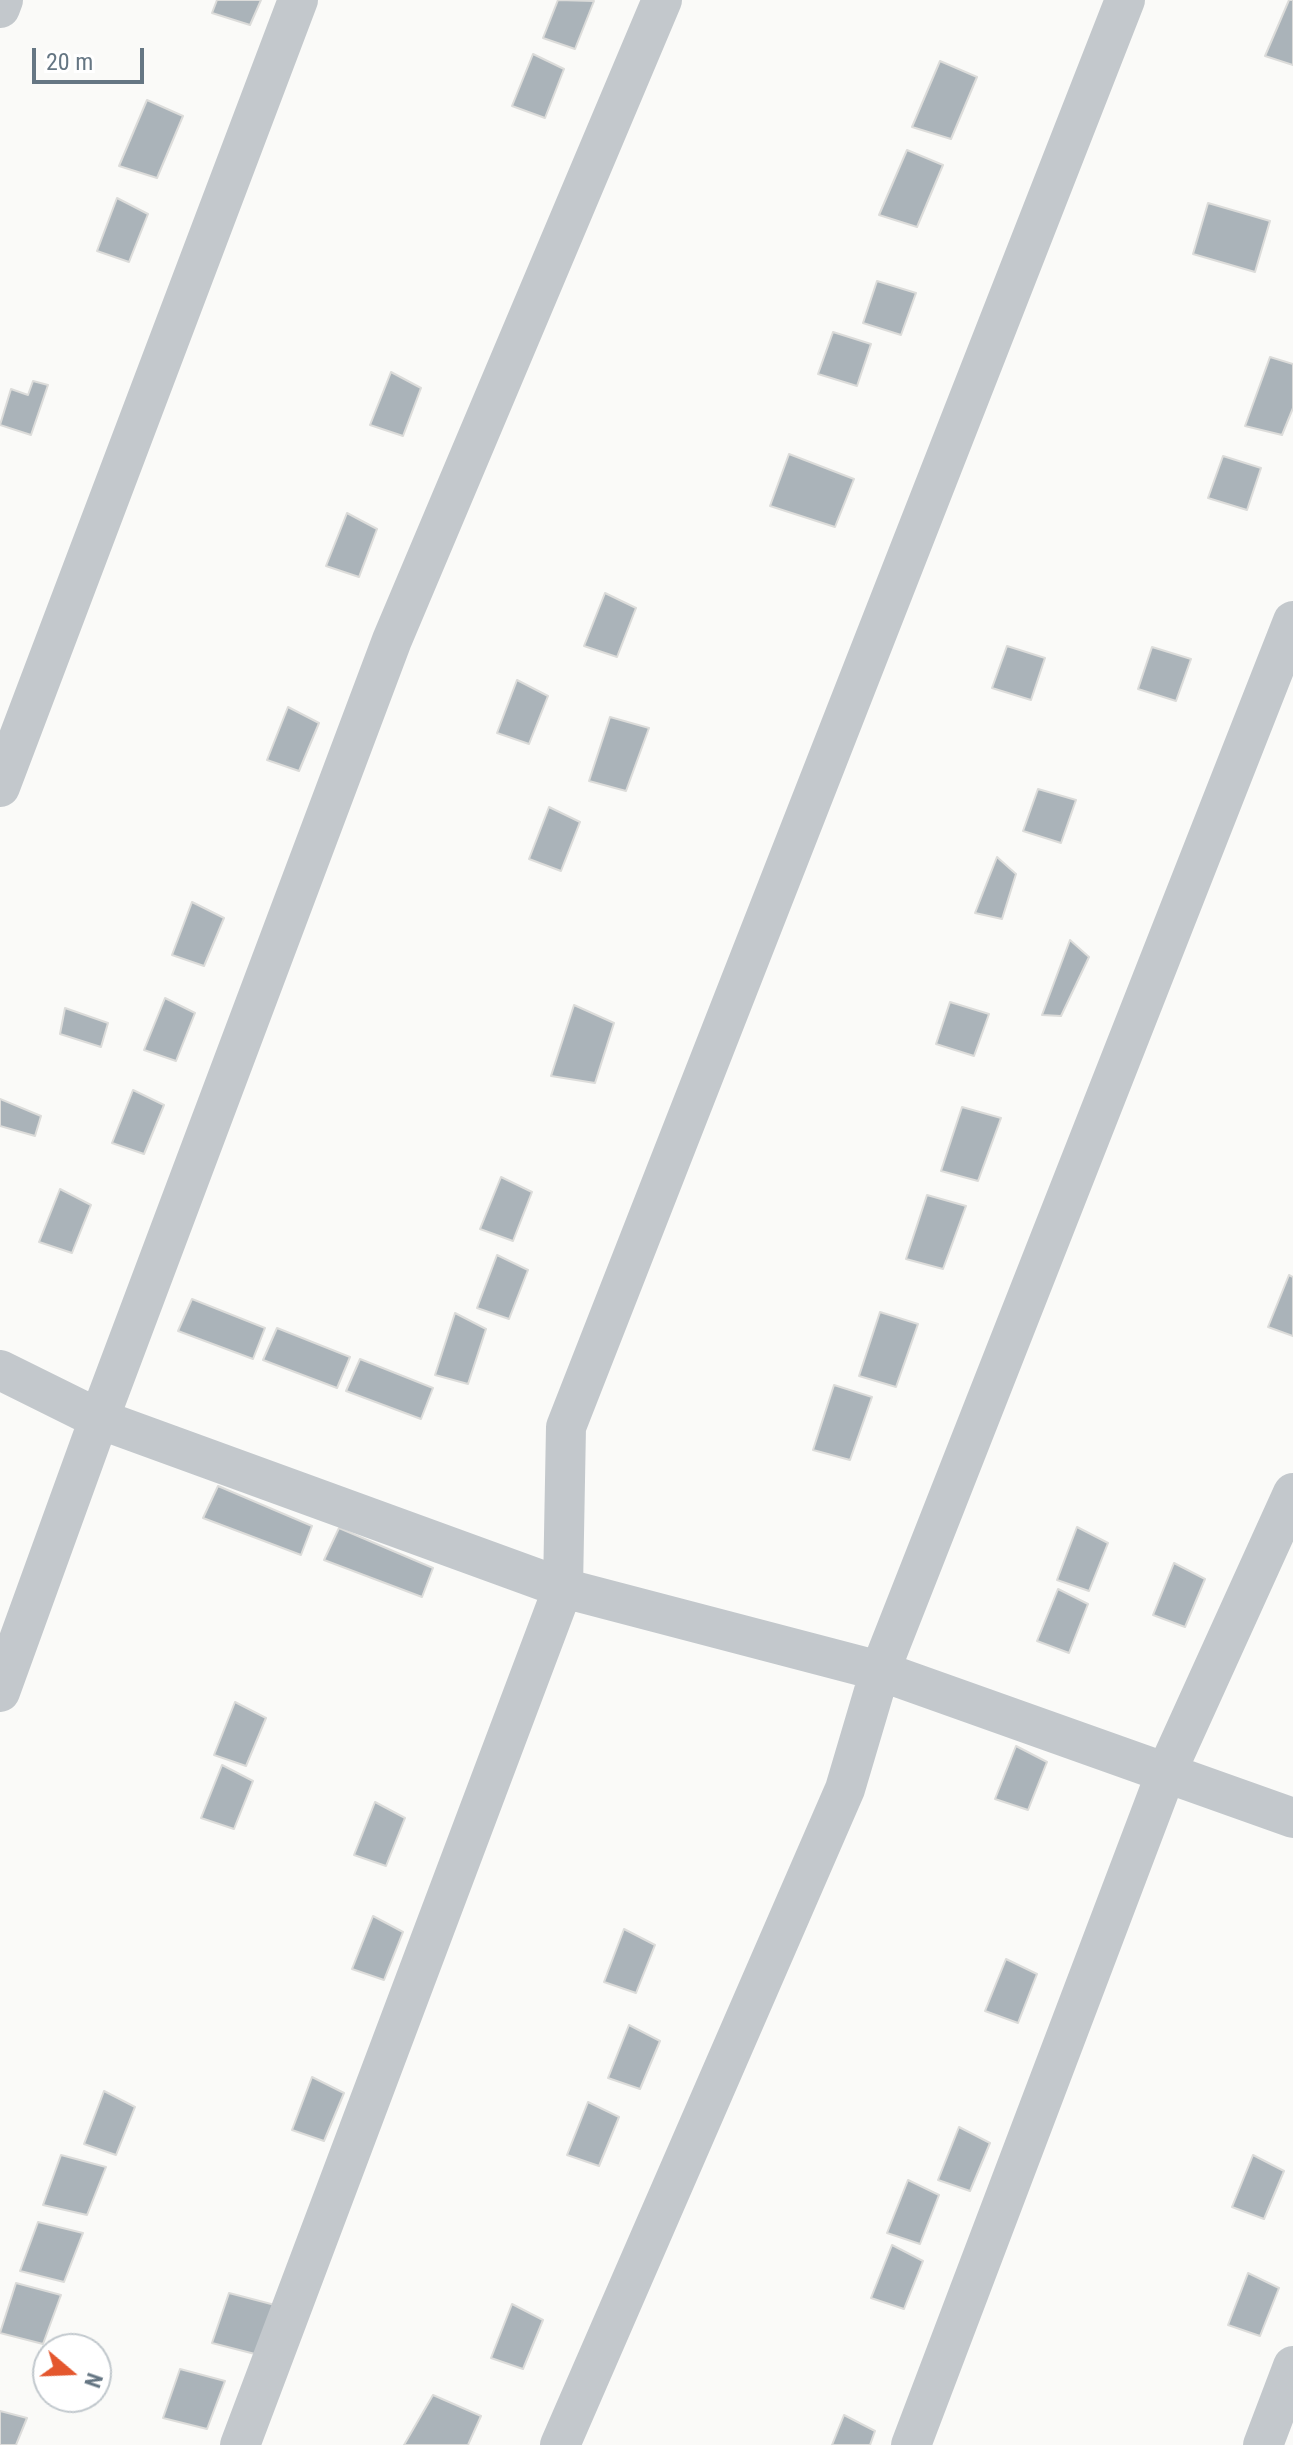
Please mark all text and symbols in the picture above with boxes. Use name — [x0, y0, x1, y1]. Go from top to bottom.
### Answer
scale bar — [36, 32, 148, 82]
text: 20 m — [46, 48, 93, 76]
north arrow — [32, 2333, 112, 2413]
text: N — [79, 2370, 107, 2391]

